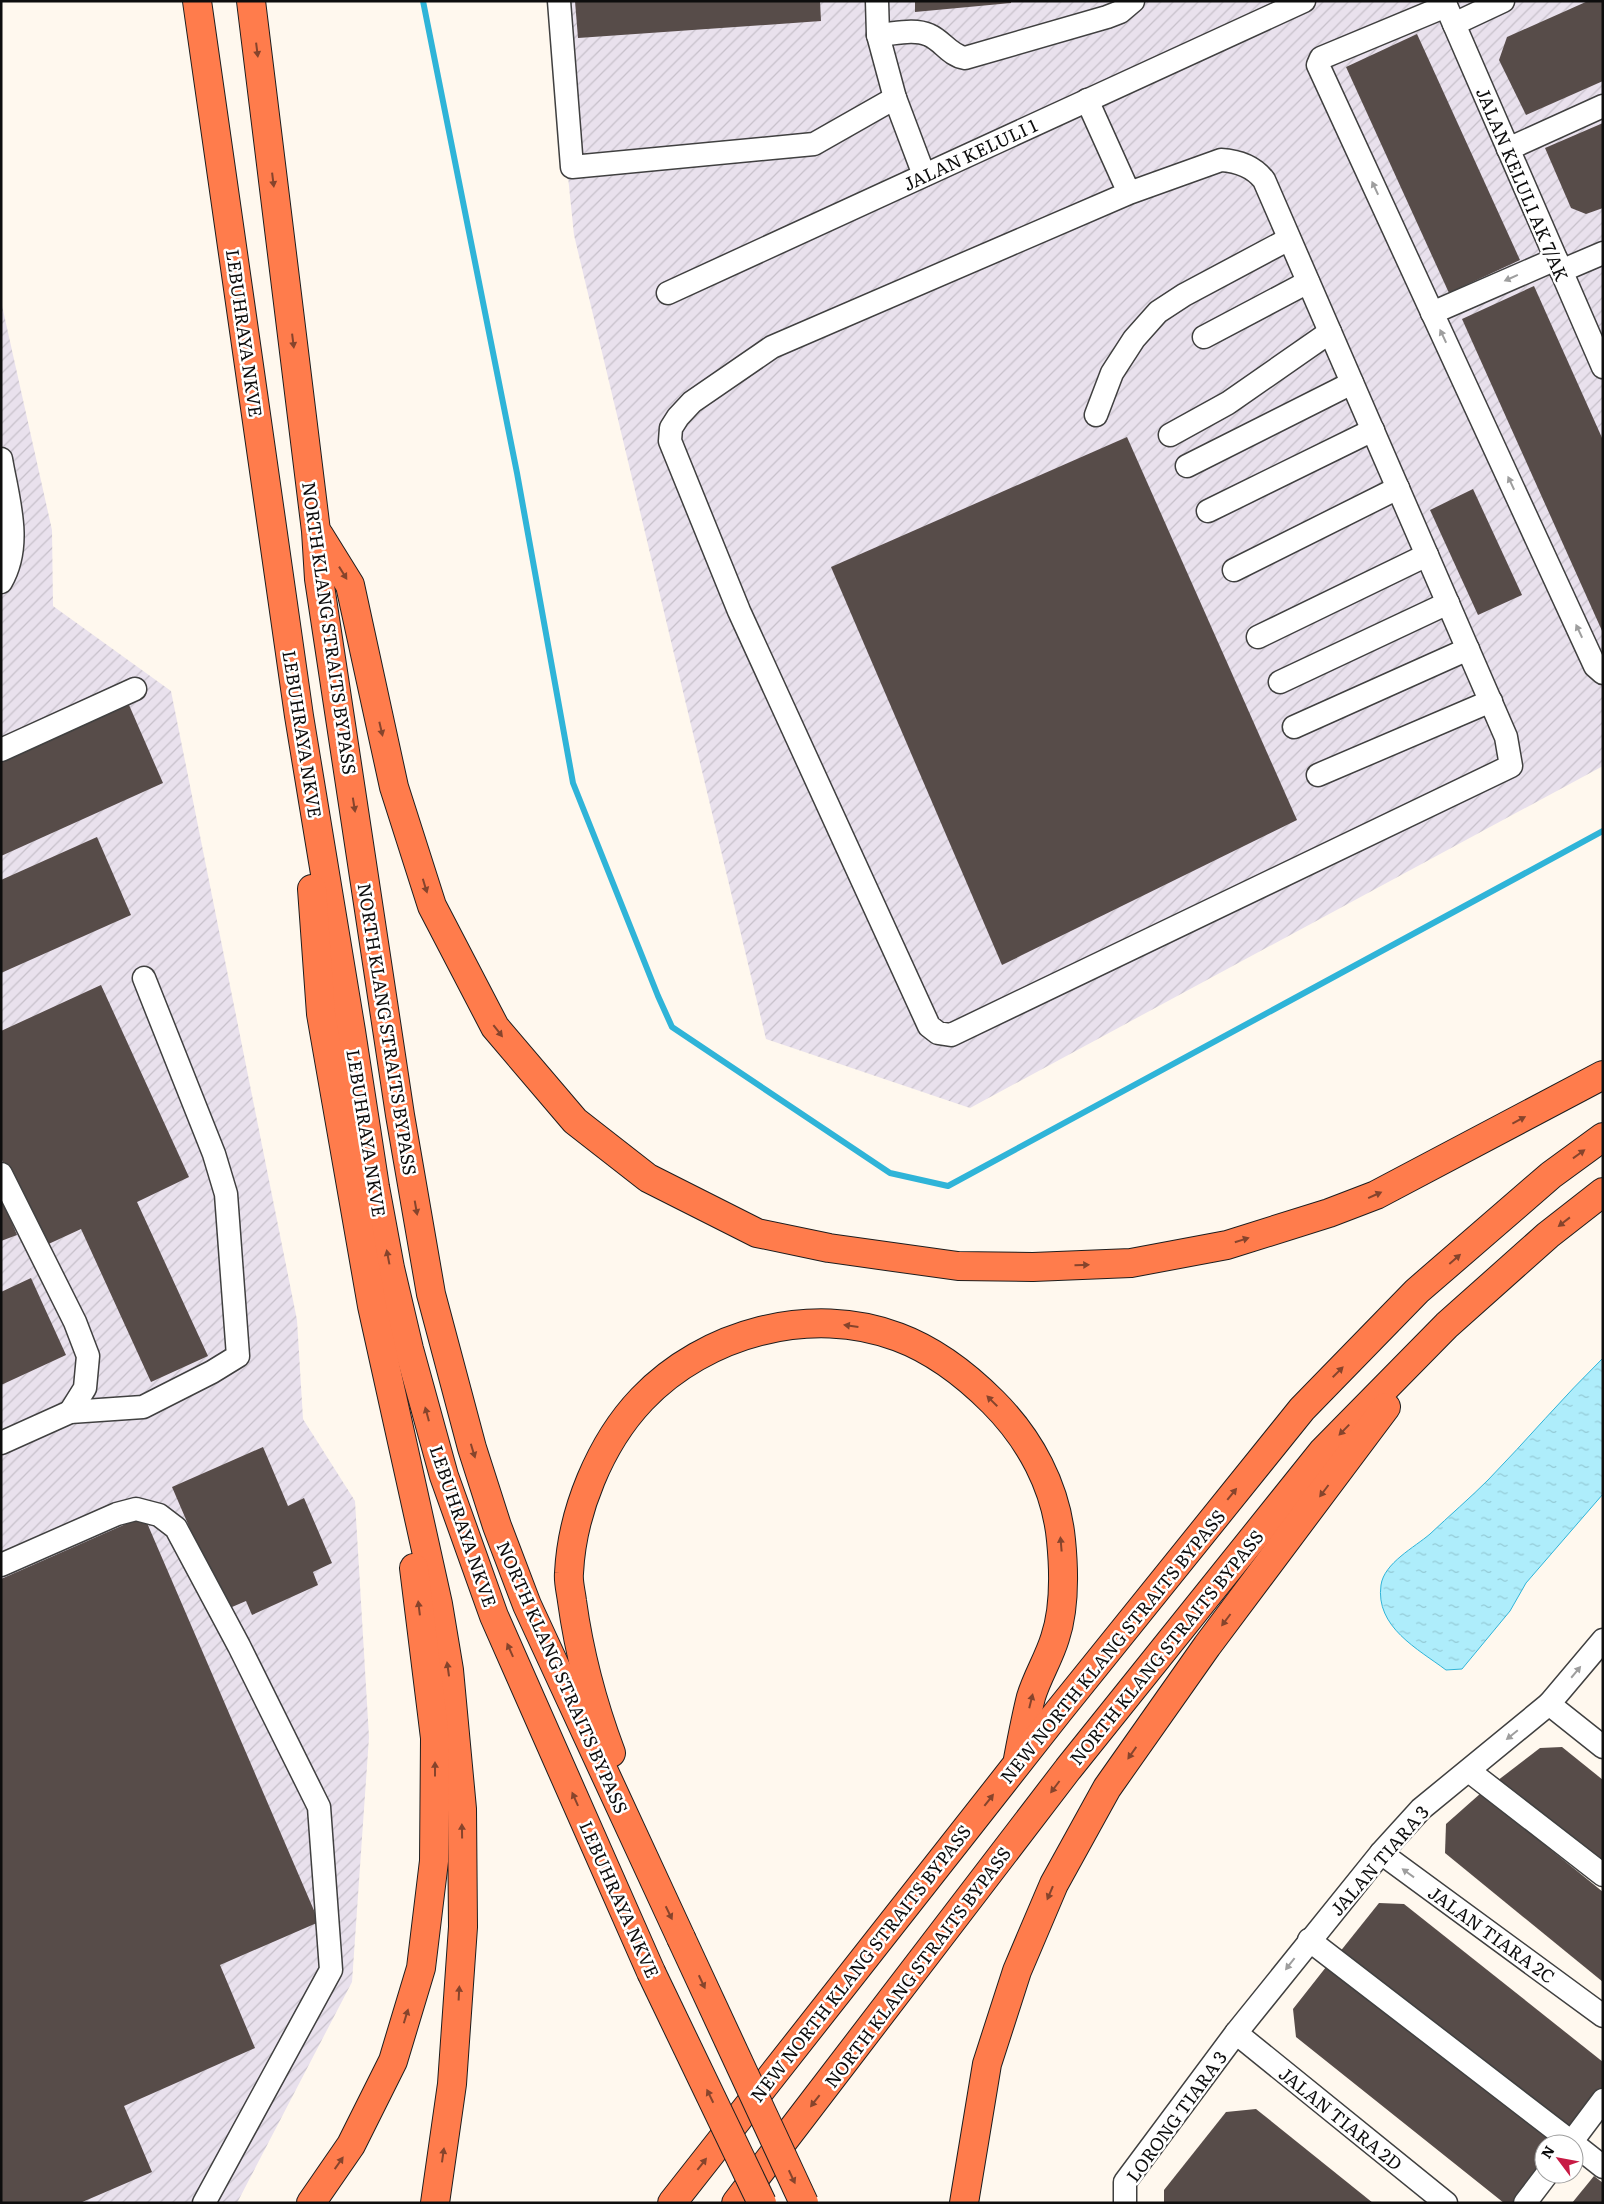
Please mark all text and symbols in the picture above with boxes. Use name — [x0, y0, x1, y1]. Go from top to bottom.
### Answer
one-way arrow — [253, 42, 261, 58]
street label: JALAN KELULI AK 7/AK — [1470, 83, 1576, 286]
street label: JALAN KELULI 1 — [898, 111, 1042, 197]
one-way arrow — [269, 172, 277, 188]
one-way arrow — [1371, 181, 1379, 195]
street label: LEBUHRAYA NKVE — [220, 247, 270, 419]
one-way arrow — [1504, 275, 1518, 283]
one-way arrow — [1439, 328, 1447, 343]
one-way arrow — [289, 334, 297, 350]
one-way arrow — [1507, 476, 1515, 490]
street label: NORTH KLANG STRAITS BYPASS — [296, 480, 364, 776]
one-way arrow — [338, 566, 347, 579]
one-way arrow — [1575, 624, 1583, 638]
street label: LEBUHRAYA NKVE — [276, 648, 330, 820]
one-way arrow — [378, 722, 386, 738]
one-way arrow — [350, 797, 358, 813]
one-way arrow — [422, 878, 430, 893]
street label: NORTH KLANG STRAITS BYPASS — [352, 881, 424, 1177]
one-way arrow — [493, 1024, 503, 1037]
street label: LEBUHRAYA NKVE — [340, 1047, 394, 1219]
one-way arrow — [1512, 1115, 1526, 1124]
one-way arrow — [1572, 1149, 1585, 1160]
one-way arrow — [1368, 1190, 1382, 1198]
one-way arrow — [413, 1200, 421, 1216]
one-way arrow — [1558, 1217, 1571, 1228]
one-way arrow — [1235, 1236, 1250, 1244]
one-way arrow — [383, 1248, 391, 1264]
one-way arrow — [1448, 1253, 1461, 1264]
one-way arrow — [1074, 1260, 1090, 1268]
one-way arrow — [843, 1322, 859, 1330]
one-way arrow — [1332, 1366, 1344, 1378]
one-way arrow — [986, 1395, 998, 1407]
one-way arrow — [422, 1407, 430, 1422]
one-way arrow — [1339, 1423, 1351, 1435]
street label: LEBUHRAYA NKVE — [424, 1442, 504, 1610]
one-way arrow — [470, 1443, 478, 1458]
one-way arrow — [1319, 1484, 1329, 1498]
one-way arrow — [1226, 1488, 1237, 1501]
street label: NEW NORTH KLANG STRAITS BYPASS — [995, 1505, 1229, 1787]
street label: NORTH KLANG STRAITS BYPASS — [1065, 1525, 1267, 1769]
one-way arrow — [1057, 1535, 1065, 1551]
street label: NORTH KLANG STRAITS BYPASS — [491, 1536, 635, 1818]
one-way arrow — [415, 1599, 423, 1615]
one-way arrow — [1221, 1613, 1231, 1627]
one-way arrow — [505, 1643, 513, 1657]
one-way arrow — [444, 1660, 452, 1676]
one-way arrow — [1570, 1666, 1581, 1678]
one-way arrow — [1027, 1693, 1035, 1708]
one-way arrow — [1505, 1730, 1518, 1741]
one-way arrow — [1127, 1746, 1137, 1760]
one-way arrow — [431, 1761, 439, 1777]
one-way arrow — [1049, 1780, 1060, 1793]
one-way arrow — [571, 1792, 579, 1806]
one-way arrow — [983, 1794, 994, 1807]
street label: JALAN TIARA 3 — [1323, 1799, 1435, 1921]
street label: LEBUHRAYA NKVE — [573, 1816, 667, 1982]
street label: NEW NORTH KLANG STRAITS BYPASS — [745, 1820, 975, 2106]
one-way arrow — [458, 1822, 466, 1838]
street label: NORTH KLANG STRAITS BYPASS — [819, 1842, 1015, 2092]
one-way arrow — [1401, 1868, 1415, 1878]
street label: JALAN TIARA 2C — [1423, 1879, 1561, 1989]
one-way arrow — [1046, 1886, 1054, 1900]
one-way arrow — [665, 1906, 673, 1920]
one-way arrow — [1285, 1958, 1296, 1971]
one-way arrow — [698, 1975, 706, 1989]
one-way arrow — [456, 1985, 464, 2001]
one-way arrow — [403, 2008, 411, 2023]
street label: LORONG TIARA 3 — [1119, 2045, 1233, 2187]
street label: JALAN TIARA 2D — [1273, 2060, 1409, 2176]
one-way arrow — [706, 2089, 714, 2103]
one-way arrow — [809, 2094, 820, 2107]
north arrow — [1534, 2134, 1584, 2184]
text: N — [1536, 2141, 1559, 2162]
one-way arrow — [439, 2146, 447, 2162]
one-way arrow — [334, 2156, 344, 2170]
one-way arrow — [697, 2158, 707, 2171]
one-way arrow — [789, 2170, 797, 2184]

